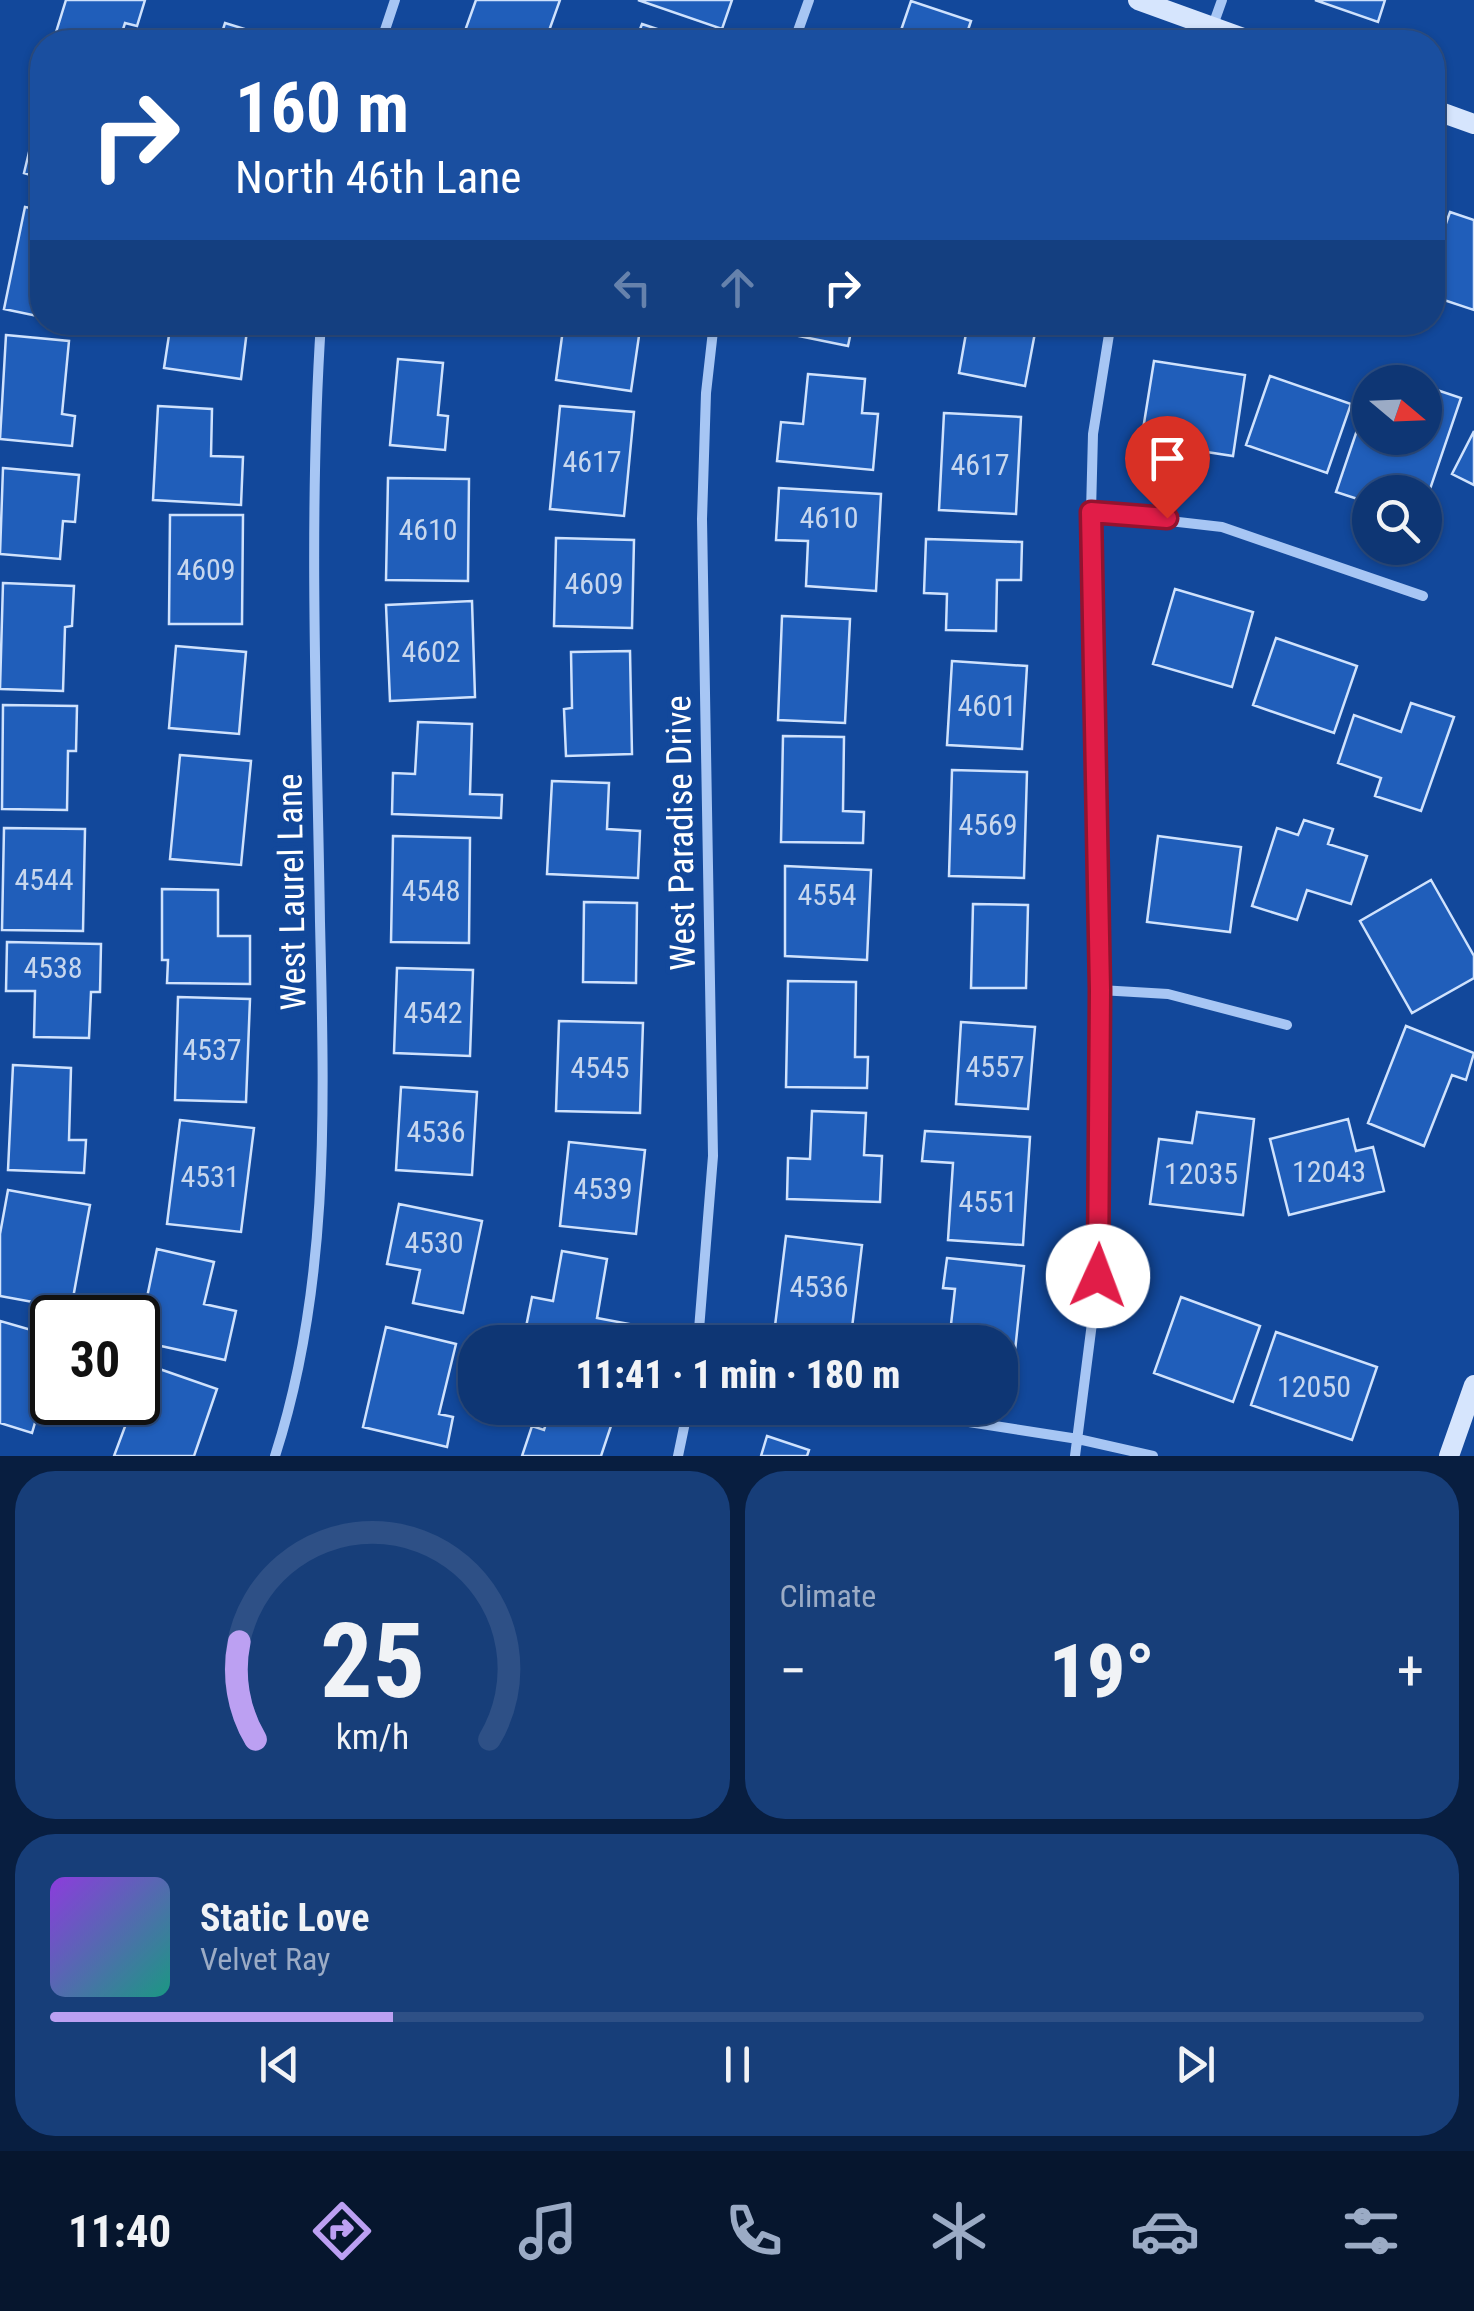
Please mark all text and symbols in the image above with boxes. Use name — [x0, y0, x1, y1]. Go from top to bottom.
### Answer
text: 160 m — [235, 67, 409, 149]
icon: right — [70, 70, 200, 200]
text: North 46th Lane — [235, 151, 521, 204]
icon: left — [605, 260, 660, 315]
icon: ahead — [710, 260, 765, 315]
icon: right — [815, 260, 870, 315]
north arrow — [1352, 365, 1442, 455]
map controls — [1352, 365, 1442, 565]
pin — [1125, 416, 1210, 519]
icon: arrive — [1140, 431, 1195, 486]
house number: 4617 — [562, 444, 622, 479]
house number: 4617 — [950, 447, 1010, 482]
button: search — [1352, 475, 1442, 565]
house number: 4610 — [799, 500, 859, 535]
house number: 4610 — [398, 512, 458, 547]
house number: 4609 — [176, 552, 236, 587]
house number: 4609 — [564, 566, 624, 601]
house number: 4602 — [401, 634, 461, 669]
house number: 4601 — [957, 688, 1017, 723]
street label: West Paradise Drive — [658, 695, 704, 971]
street label: West Laurel Lane — [269, 773, 315, 1011]
house number: 4569 — [958, 807, 1018, 842]
house number: 4544 — [14, 862, 74, 897]
house number: 4548 — [401, 873, 461, 908]
house number: 4554 — [797, 877, 857, 912]
house number: 4538 — [23, 950, 83, 985]
house number: 4542 — [403, 995, 463, 1030]
house number: 4537 — [182, 1032, 242, 1067]
house number: 4557 — [965, 1049, 1025, 1084]
house number: 4545 — [570, 1050, 630, 1085]
house number: 4536 — [406, 1114, 466, 1149]
house number: 12043 — [1292, 1154, 1366, 1189]
house number: 12035 — [1164, 1156, 1238, 1191]
house number: 4531 — [180, 1159, 240, 1194]
house number: 4539 — [573, 1171, 633, 1206]
house number: 4551 — [958, 1184, 1018, 1219]
position arrow — [1046, 1224, 1150, 1328]
house number: 4530 — [404, 1225, 464, 1260]
house number: 4536 — [789, 1269, 849, 1304]
speed limit sign: 30 — [30, 1295, 160, 1425]
text: 11:41 · 1 min · 180 m — [576, 1353, 900, 1397]
house number: 12050 — [1277, 1369, 1351, 1404]
text: Climate — [780, 1577, 876, 1615]
text: 25 — [320, 1601, 425, 1722]
text: 19° — [1049, 1627, 1155, 1715]
text: − — [780, 1639, 807, 1703]
text: + — [1397, 1639, 1424, 1703]
text: km/h — [335, 1716, 409, 1758]
text: Static Love — [200, 1896, 369, 1940]
text: Velvet Ray — [200, 1940, 330, 1978]
icon: previous — [252, 2037, 307, 2092]
icon: pause — [710, 2037, 765, 2092]
icon: next — [1168, 2037, 1223, 2092]
icon: directions — [307, 2196, 377, 2266]
icon: music — [513, 2196, 583, 2266]
icon: phone — [719, 2196, 789, 2266]
icon: climate — [924, 2196, 994, 2266]
icon: car — [1130, 2196, 1200, 2266]
icon: filters — [1336, 2196, 1406, 2266]
text: 11:40 — [68, 2205, 171, 2258]

